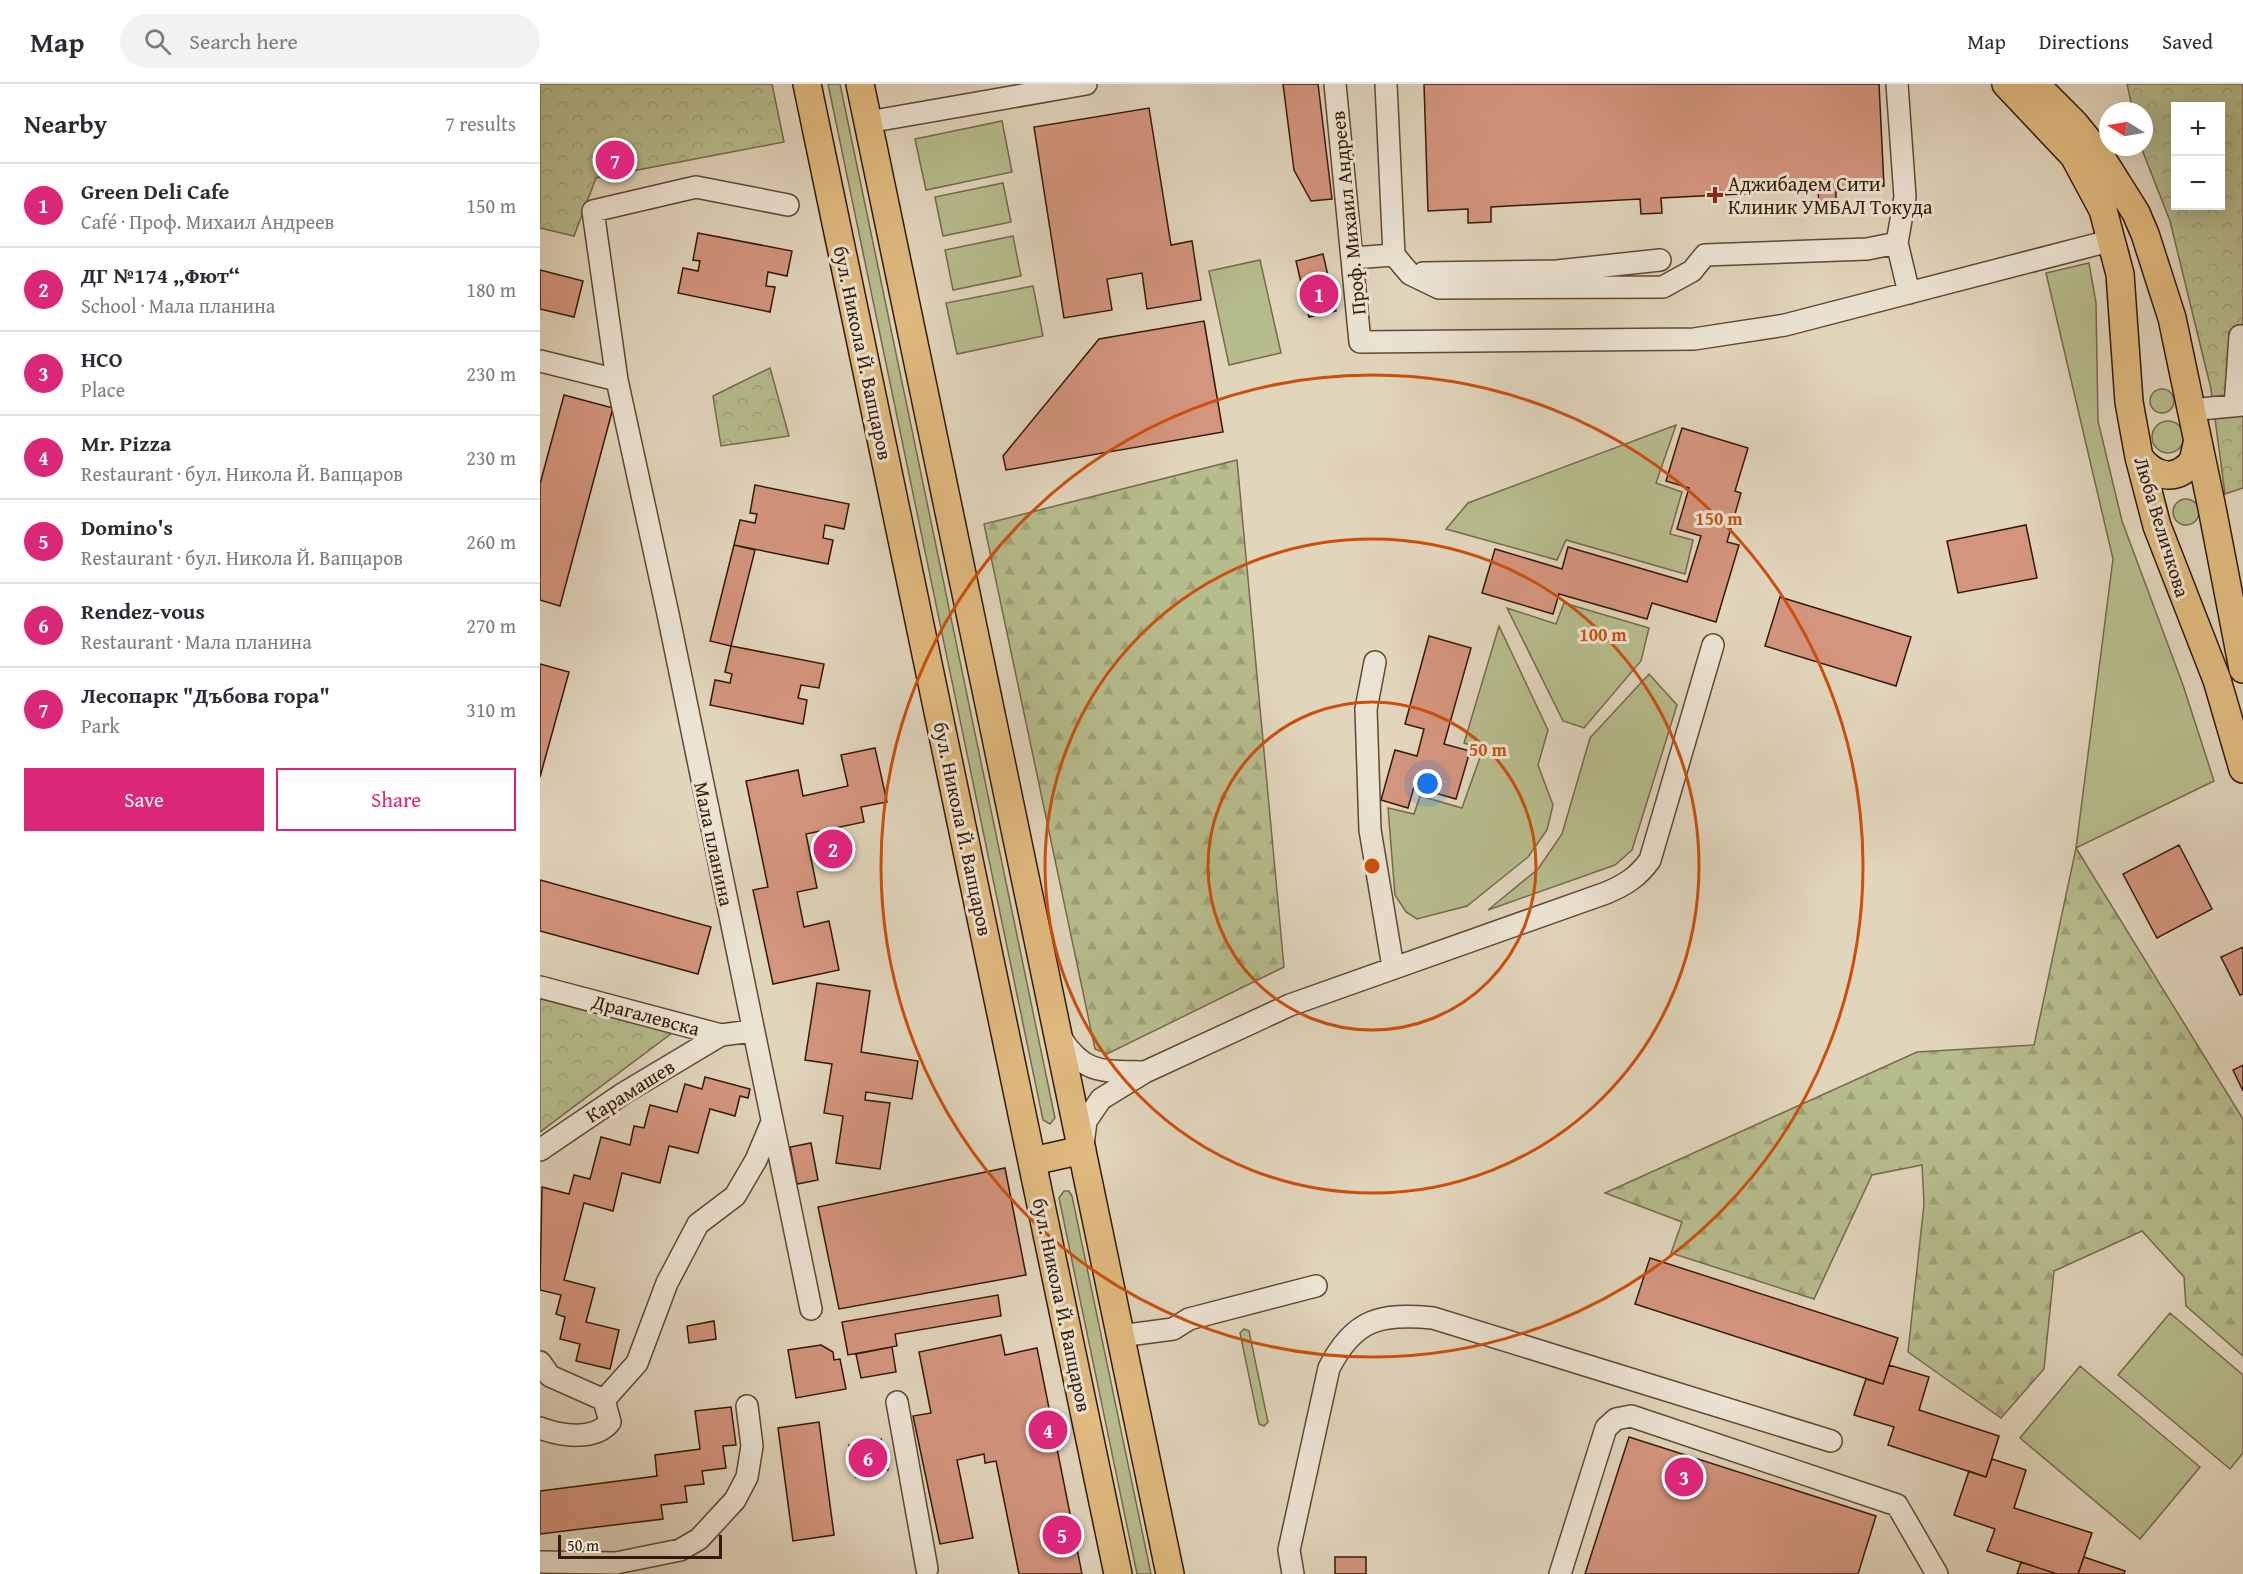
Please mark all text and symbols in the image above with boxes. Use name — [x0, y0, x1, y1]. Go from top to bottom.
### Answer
search box — [120, 14, 540, 68]
text: Map — [30, 21, 84, 62]
icon: search — [141, 25, 174, 58]
text: Search here — [189, 25, 298, 57]
text: Map — [1967, 26, 2006, 57]
text: Directions — [2039, 26, 2129, 57]
text: Saved — [2162, 26, 2213, 57]
north arrow — [2099, 102, 2153, 156]
map controls — [2171, 102, 2225, 210]
button: + — [2171, 102, 2225, 156]
text: Nearby — [24, 104, 107, 143]
text: 7 results — [445, 109, 516, 138]
street label: Проф. Михаил Андреев — [1322, 110, 1373, 317]
pin: 7 — [596, 138, 634, 182]
button: − — [2171, 156, 2225, 210]
place label: Аджибадем Сити Клиник УМБАЛ Токуда — [1728, 169, 1933, 221]
text: Green Deli Cafe — [81, 175, 229, 207]
marker: Аджибадем Сити Клиник УМБАЛ Токуда — [1706, 186, 1724, 204]
text: 1 — [38, 191, 49, 220]
text: 150 m — [466, 191, 516, 220]
text: Café · Проф. Михаил Андреев — [81, 207, 334, 236]
street label: бул. Никола Й. Вапцаров — [827, 243, 900, 463]
text: ДГ №174 „Фют“ — [81, 259, 240, 291]
pin: 1 — [1300, 272, 1338, 316]
text: 2 — [38, 275, 49, 304]
text: 180 m — [466, 275, 516, 304]
text: School · Мала планина — [81, 291, 275, 320]
text: НСО — [81, 343, 123, 375]
text: 3 — [38, 359, 49, 388]
text: 230 m — [466, 359, 516, 388]
text: Place — [81, 375, 125, 404]
text: Mr. Pizza — [81, 427, 171, 459]
text: 4 — [38, 443, 49, 472]
text: 230 m — [466, 443, 516, 472]
street label: Люба Величкова — [2127, 453, 2198, 601]
text: Restaurant · бул. Никола Й. Вапцаров — [81, 459, 403, 488]
text: 150 m — [1695, 505, 1743, 532]
text: Domino's — [81, 511, 173, 543]
text: 5 — [38, 527, 49, 556]
text: 260 m — [466, 527, 516, 556]
text: Restaurant · бул. Никола Й. Вапцаров — [81, 543, 403, 572]
text: Rendez-vous — [81, 595, 205, 627]
text: 6 — [38, 611, 49, 640]
text: 270 m — [466, 611, 516, 640]
text: 100 m — [1579, 621, 1627, 648]
text: Restaurant · Мала планина — [81, 627, 312, 656]
text: Лесопарк "Дъбова гора" — [81, 679, 330, 711]
text: 7 — [38, 695, 49, 724]
text: 310 m — [466, 695, 516, 724]
text: Park — [81, 711, 120, 740]
street label: бул. Никола Й. Вапцаров — [927, 719, 1000, 939]
text: 50 m — [1469, 736, 1508, 763]
button: Save — [24, 768, 264, 831]
button: Share — [276, 768, 516, 831]
your location — [1413, 769, 1442, 798]
street label: Мала планина — [687, 779, 742, 909]
pin: 2 — [814, 826, 852, 872]
centre of rings — [1362, 856, 1382, 876]
street label: Драгалевска — [588, 986, 704, 1043]
street label: Карамашев — [580, 1052, 680, 1129]
street label: бул. Никола Й. Вапцаров — [1026, 1195, 1099, 1415]
pin: 4 — [1028, 1408, 1068, 1452]
pin: 6 — [848, 1436, 888, 1480]
pin: 3 — [1664, 1454, 1704, 1500]
pin: 5 — [1042, 1512, 1082, 1558]
scale bar — [558, 1532, 722, 1560]
text: 50 m — [567, 1533, 599, 1557]

